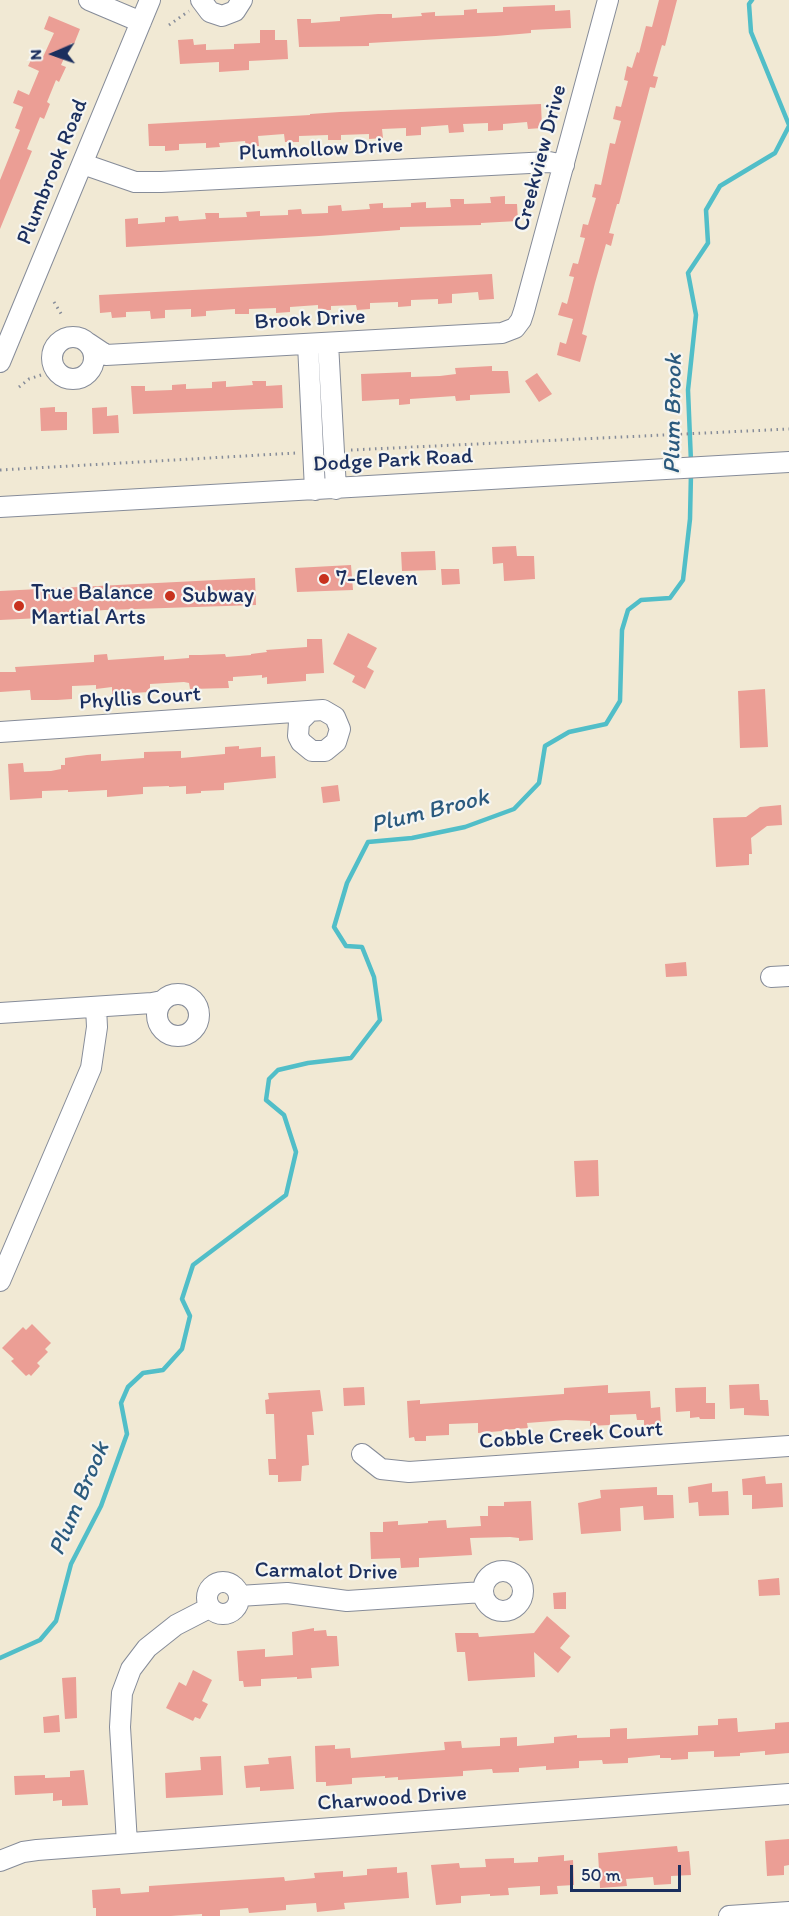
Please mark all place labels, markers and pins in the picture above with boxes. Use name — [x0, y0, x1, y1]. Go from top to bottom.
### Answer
place label: 7-Eleven — [336, 566, 418, 592]
marker: 7-Eleven — [317, 572, 331, 586]
place label: True Balance Martial Arts — [31, 580, 153, 632]
place label: Subway — [182, 583, 254, 609]
marker: Subway — [163, 589, 177, 603]
marker: True Balance Martial Arts — [12, 599, 26, 613]

